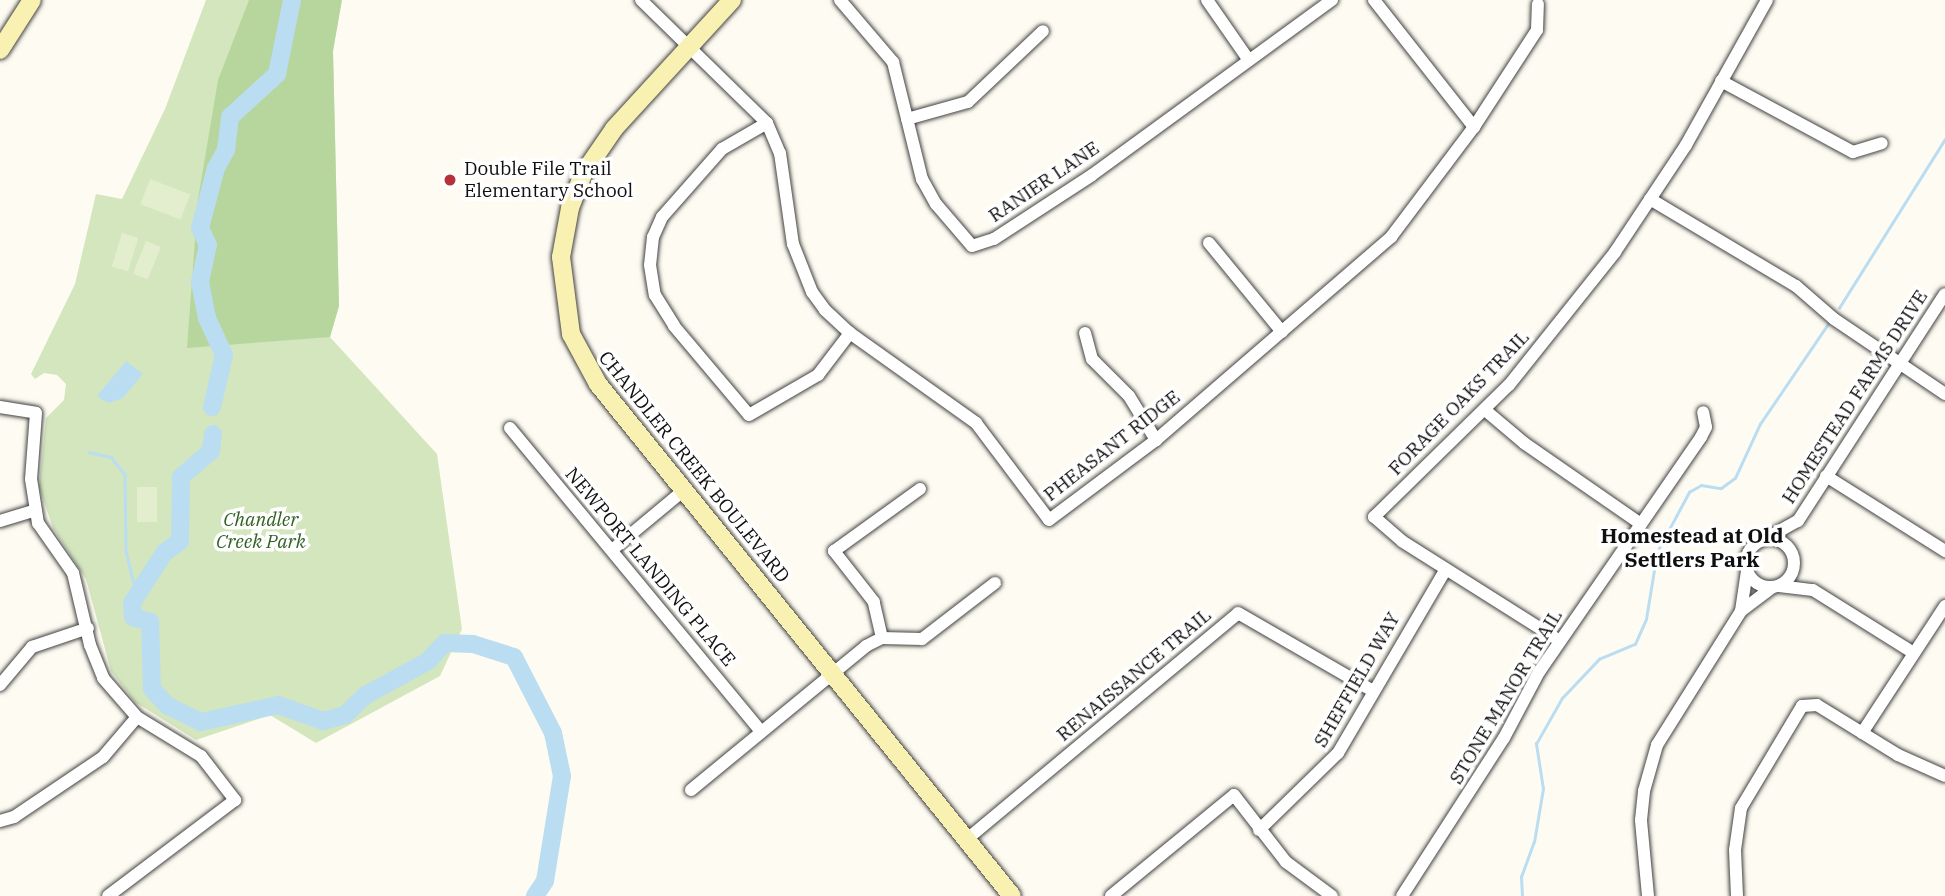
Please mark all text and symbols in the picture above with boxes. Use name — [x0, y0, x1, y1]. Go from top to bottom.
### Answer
street label: RANIER LANE — [984, 137, 1104, 227]
place label: Double File Trail Elementary School — [464, 158, 633, 202]
marker: Double File Trail Elementary School — [442, 172, 458, 188]
street label: HOMESTEAD FARMS DRIVE — [1777, 286, 1933, 508]
street label: FORAGE OAKS TRAIL — [1384, 326, 1534, 480]
street label: CHANDLER CREEK BOULEVARD — [594, 347, 794, 587]
street label: PHEASANT RIDGE — [1039, 386, 1185, 506]
street label: NEWPORT LANDING PLACE — [560, 463, 740, 671]
park label: Chandler Creek Park — [216, 509, 306, 553]
district label: Homestead at Old Settlers Park — [1601, 522, 1783, 572]
street label: RENAISSANCE TRAIL — [1052, 604, 1216, 746]
street label: STONE MANOR TRAIL — [1445, 606, 1567, 788]
street label: SHEFFIELD WAY — [1309, 609, 1405, 751]

